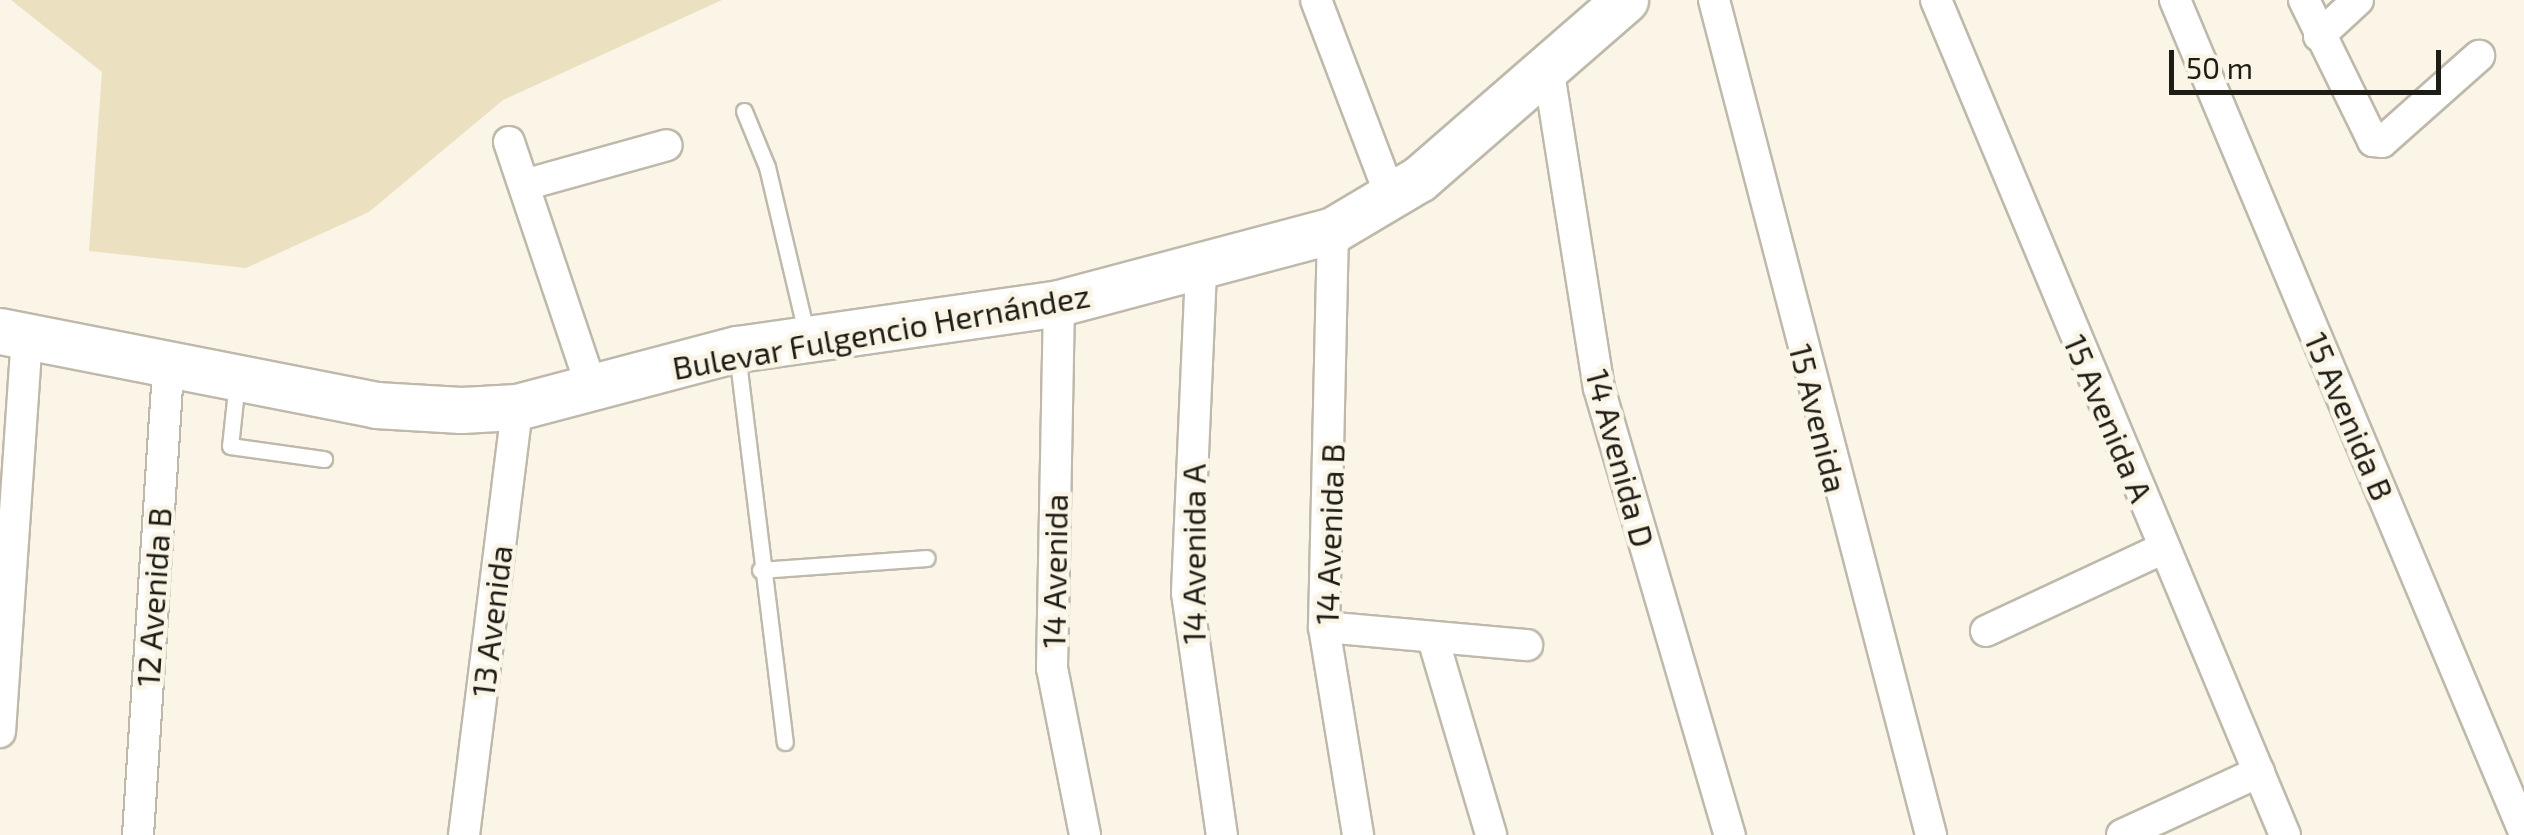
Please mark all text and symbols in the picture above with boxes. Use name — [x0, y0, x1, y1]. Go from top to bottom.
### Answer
scale bar — [2174, 30, 2446, 92]
text: 50 m — [2186, 49, 2253, 85]
street label: Bulevar Fulgencio Hernández — [669, 275, 1093, 387]
street label: 15 Avenida B — [2297, 326, 2403, 506]
street label: 15 Avenida A — [2056, 328, 2162, 508]
street label: 15 Avenida — [1782, 339, 1856, 497]
street label: 14 Avenida D — [1579, 364, 1663, 552]
street label: 14 Avenida B — [1307, 442, 1351, 626]
street label: 14 Avenida A — [1174, 463, 1212, 645]
street label: 14 Avenida — [1033, 493, 1075, 649]
street label: 12 Avenida B — [128, 506, 178, 688]
street label: 13 Avenida — [463, 543, 519, 699]

